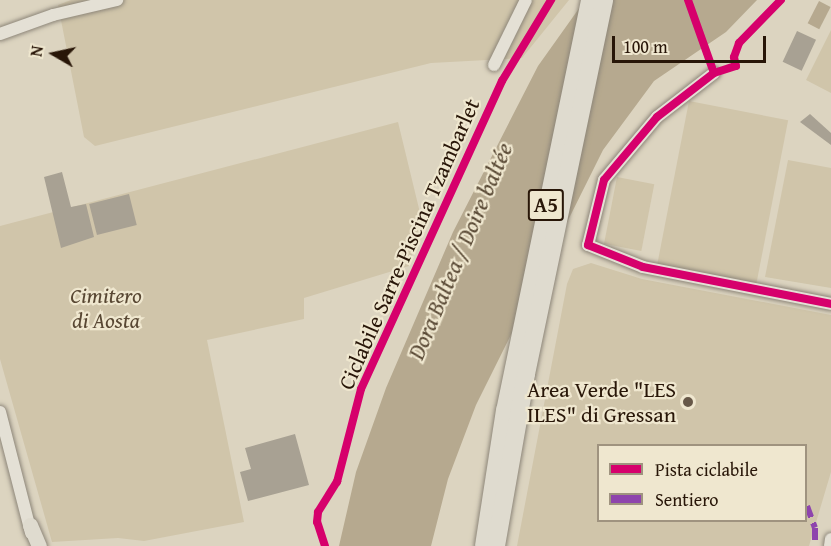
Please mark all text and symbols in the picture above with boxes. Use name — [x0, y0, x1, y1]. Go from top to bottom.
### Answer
north arrow — [24, 24, 84, 84]
scale bar — [615, 24, 770, 62]
text: 100 m — [623, 33, 668, 60]
text: N — [24, 44, 49, 58]
street label: Ciclabile Sarre-Piscina Tzambarlet — [333, 94, 485, 394]
water label: Dora Baltea / Doire baltée — [401, 138, 519, 364]
road number: A5 — [526, 187, 566, 223]
park label: Cimitero di Aosta — [70, 282, 142, 334]
place label: Area Verde "LES ILES" di Gressan — [527, 376, 676, 428]
marker: Area Verde "LES ILES" di Gressan — [681, 395, 695, 409]
legend — [597, 444, 807, 522]
text: Pista ciclabile — [655, 456, 758, 483]
text: Sentiero — [655, 486, 719, 513]

